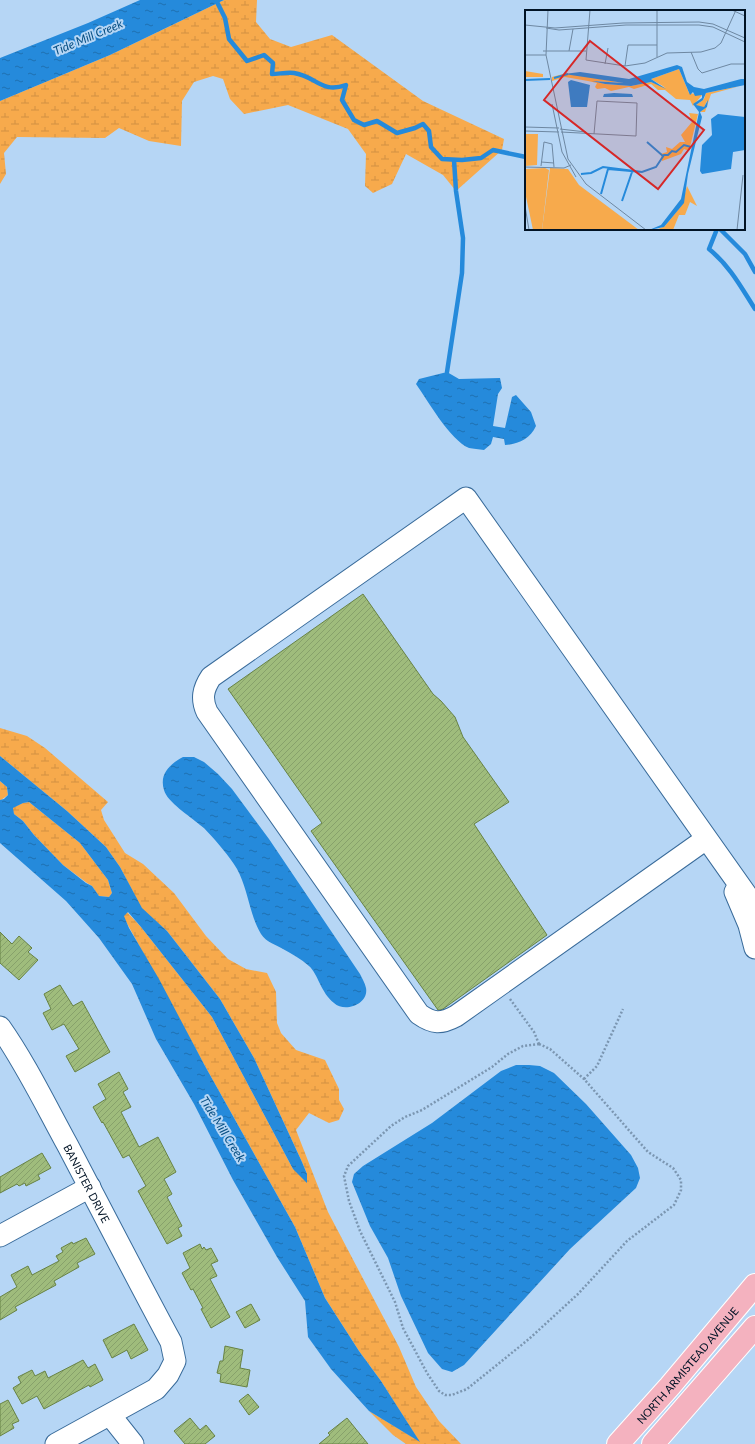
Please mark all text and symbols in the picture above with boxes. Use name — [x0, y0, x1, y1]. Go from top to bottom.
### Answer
inset map — [525, 10, 745, 230]
water label: Tide Mill Creek — [51, 16, 125, 58]
water label: Tide Mill Creek — [197, 1094, 249, 1165]
street label: BANISTER DRIVE — [62, 1142, 113, 1225]
street label: NORTH ARMISTEAD AVENUE — [633, 1304, 741, 1426]

